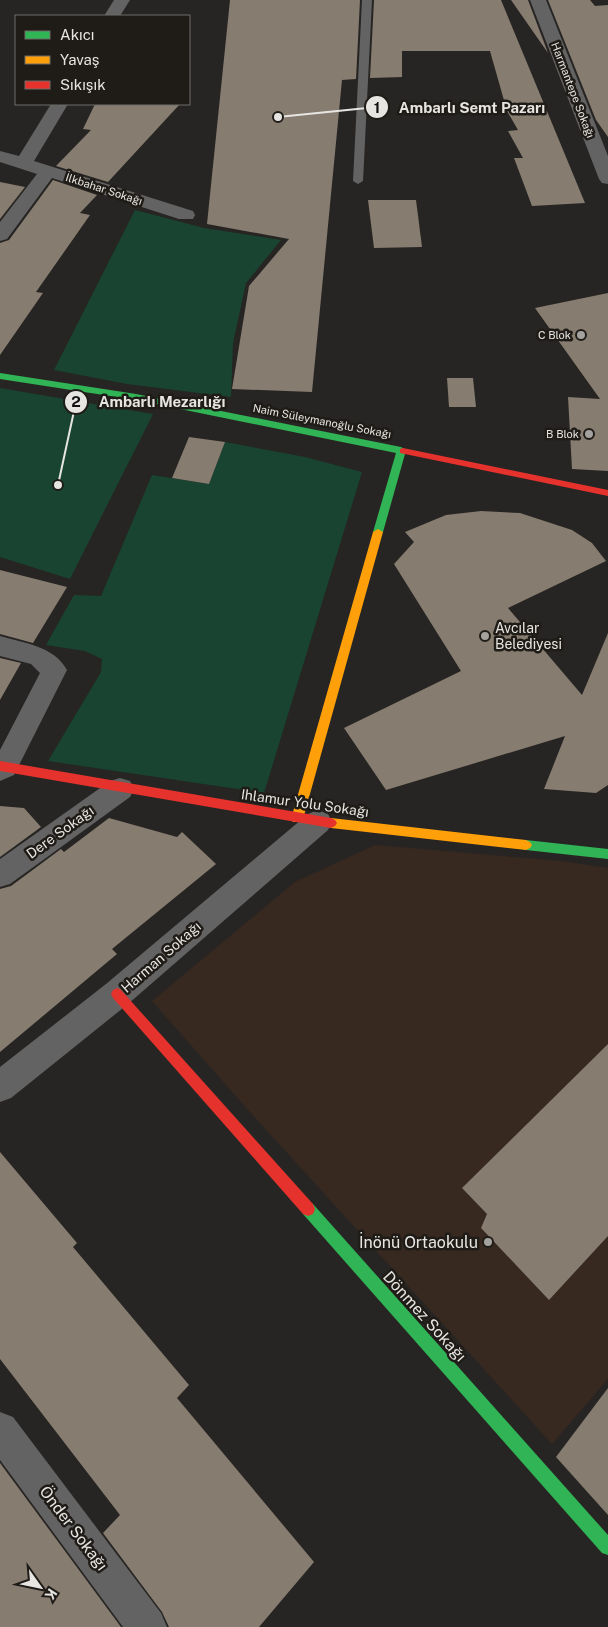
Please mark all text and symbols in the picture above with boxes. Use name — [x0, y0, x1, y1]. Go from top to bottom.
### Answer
legend — [15, 15, 190, 105]
text: Akıcı — [60, 26, 94, 43]
street label: Harmantepe Sokağı — [549, 41, 597, 139]
text: Yavaş — [60, 51, 99, 68]
text: Sıkışık — [60, 76, 106, 93]
callout: Ambarlı Semt Pazarı — [364, 92, 556, 122]
text: 1 — [374, 99, 380, 116]
text: Ambarlı Semt Pazarı — [399, 99, 545, 116]
street label: İlkbahar Sokağı — [64, 170, 144, 207]
place label: C Blok — [538, 329, 571, 341]
marker: C Blok — [575, 329, 587, 341]
callout: Ambarlı Mezarlığı — [64, 387, 235, 417]
text: 2 — [71, 393, 81, 410]
text: Ambarlı Mezarlığı — [99, 393, 225, 410]
street label: Naim Süleymanoğlu Sokağı — [252, 402, 392, 440]
place label: B Blok — [546, 428, 579, 440]
marker: B Blok — [583, 428, 595, 440]
place label: Avcılar Belediyesi — [495, 620, 562, 652]
marker: Avcılar Belediyesi — [479, 630, 491, 642]
street label: Ihlamur Yolu Sokağı — [240, 786, 370, 820]
street label: Dere Sokağı — [23, 802, 97, 862]
street label: Harman Sokağı — [118, 918, 204, 996]
place label: İnönü Ortaokulu — [359, 1232, 478, 1252]
marker: İnönü Ortaokulu — [482, 1236, 494, 1248]
street label: Dönmez Sokağı — [379, 1267, 470, 1365]
street label: Önder Sokağı — [36, 1482, 112, 1574]
north arrow — [15, 1562, 65, 1612]
text: K — [41, 1586, 60, 1603]

